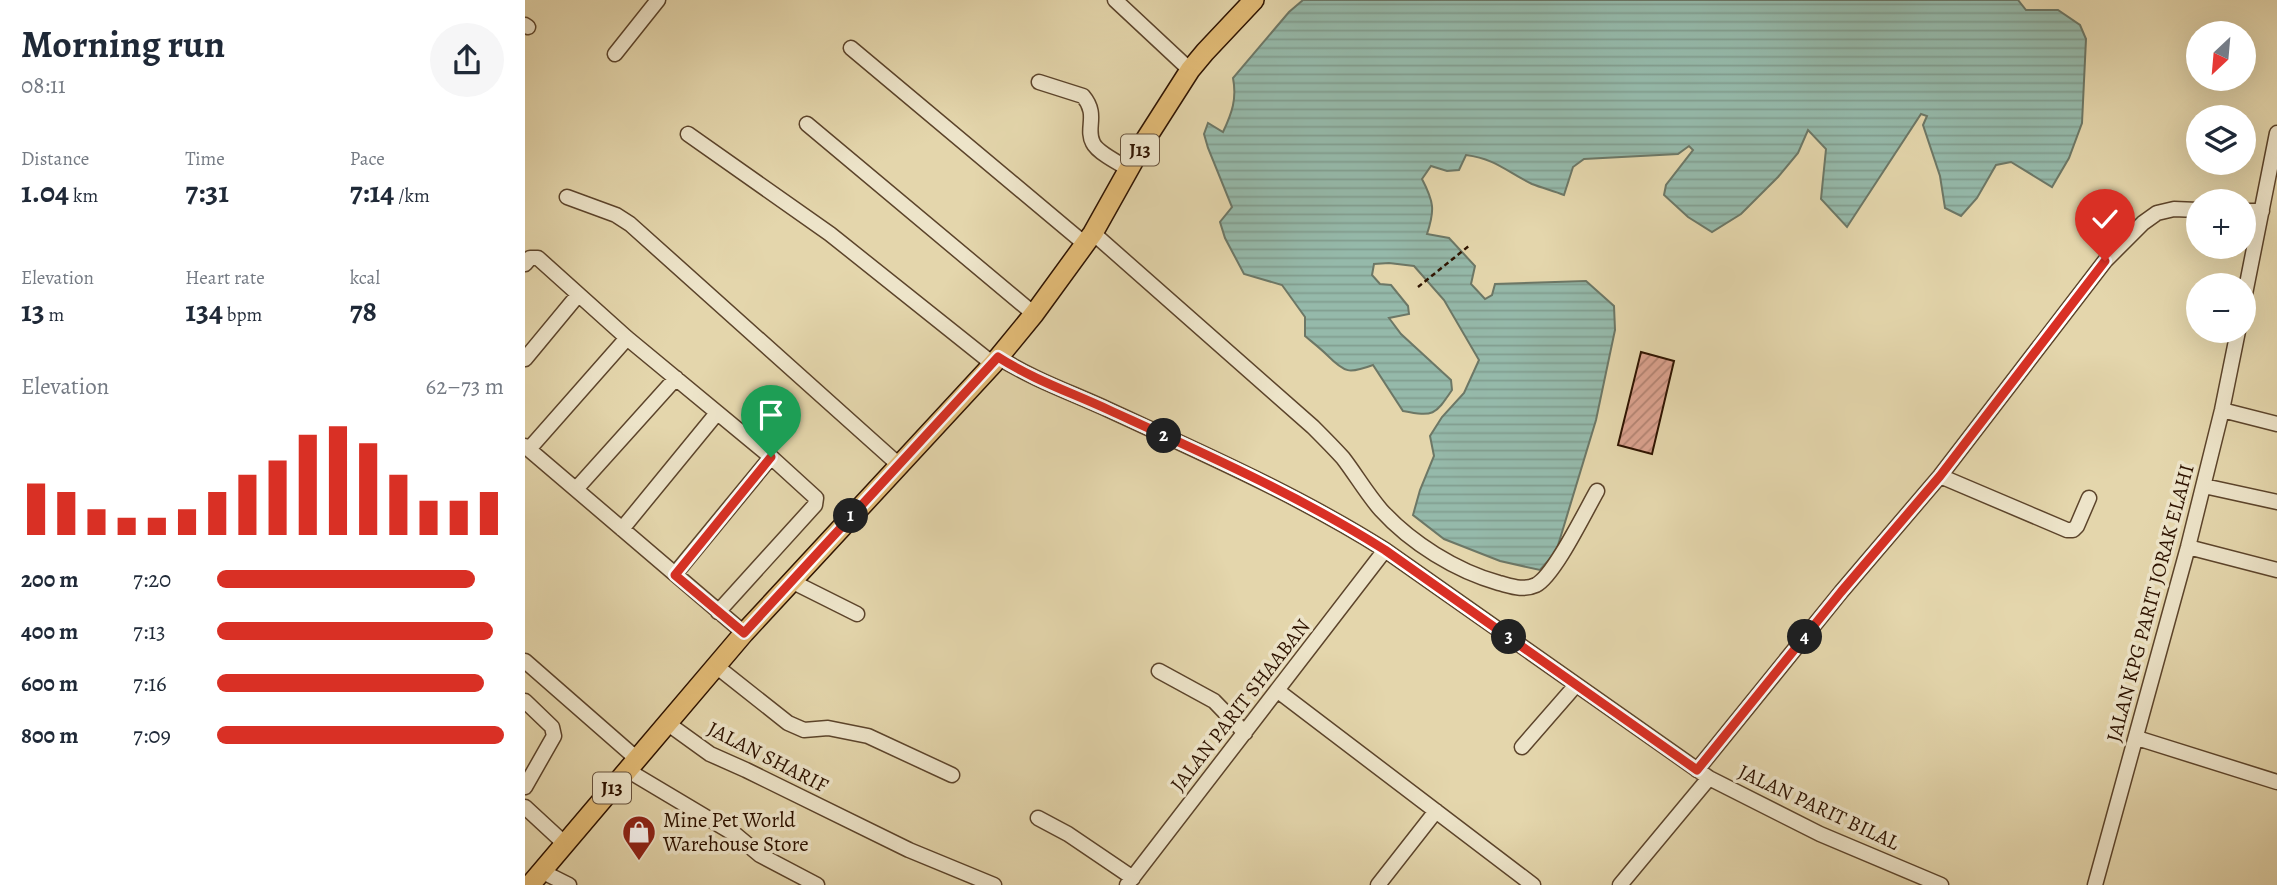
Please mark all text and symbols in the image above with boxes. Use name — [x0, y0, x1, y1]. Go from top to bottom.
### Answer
text: Morning run — [21, 18, 225, 70]
north arrow — [2186, 21, 2256, 91]
map controls — [2186, 21, 2256, 343]
button: share — [430, 23, 504, 97]
text: 08:11 — [21, 70, 66, 101]
button: layers — [2186, 105, 2256, 175]
road number: J13 — [1121, 134, 1159, 166]
text: Distance — [21, 146, 89, 172]
text: Time — [185, 146, 225, 172]
text: Pace — [350, 146, 385, 172]
text: 1.04 — [21, 172, 69, 212]
text: 7:31 — [185, 172, 229, 212]
text: 7:14 — [350, 172, 394, 212]
text: km — [69, 183, 98, 209]
text: /km — [394, 183, 430, 209]
pin — [2075, 189, 2135, 261]
button: + — [2186, 189, 2256, 259]
icon: check — [2086, 200, 2124, 238]
text: Elevation — [21, 265, 94, 291]
text: Heart rate — [185, 265, 265, 291]
text: kcal — [350, 265, 380, 291]
button: − — [2186, 273, 2256, 343]
text: 13 — [21, 291, 45, 331]
text: 134 — [185, 291, 223, 331]
text: 78 — [350, 291, 377, 331]
text: m — [45, 302, 64, 328]
text: bpm — [223, 302, 262, 328]
text: Elevation — [21, 371, 109, 402]
text: 62–73 m — [426, 371, 504, 402]
pin — [741, 385, 801, 457]
icon: arrive — [752, 396, 790, 434]
pin: 2 — [1147, 418, 1181, 453]
text: 2 — [1159, 422, 1168, 448]
street label: JALAN KPG PARIT JORAK ELAHI — [2099, 461, 2201, 745]
pin: 1 — [833, 498, 869, 534]
text: 1 — [847, 502, 854, 528]
text: 200 m — [21, 564, 79, 595]
text: 7:20 — [133, 564, 171, 595]
street label: JALAN PARIT SHAABAN — [1164, 613, 1316, 797]
text: 400 m — [21, 616, 78, 647]
text: 7:13 — [133, 616, 166, 647]
pin: 3 — [1492, 620, 1527, 654]
pin: 4 — [1787, 620, 1823, 654]
text: 3 — [1504, 623, 1513, 649]
text: 4 — [1800, 623, 1809, 649]
text: 600 m — [21, 668, 78, 699]
text: 7:16 — [133, 668, 167, 699]
street label: JALAN SHARIF — [703, 715, 833, 800]
text: 800 m — [21, 720, 78, 751]
text: 7:09 — [133, 720, 171, 751]
street label: JALAN PARIT BILAL — [1734, 757, 1904, 857]
road number: J13 — [593, 772, 631, 804]
place label: Mine Pet World Warehouse Store — [662, 806, 809, 858]
shop icon: Mine Pet World Warehouse Store — [620, 813, 658, 862]

